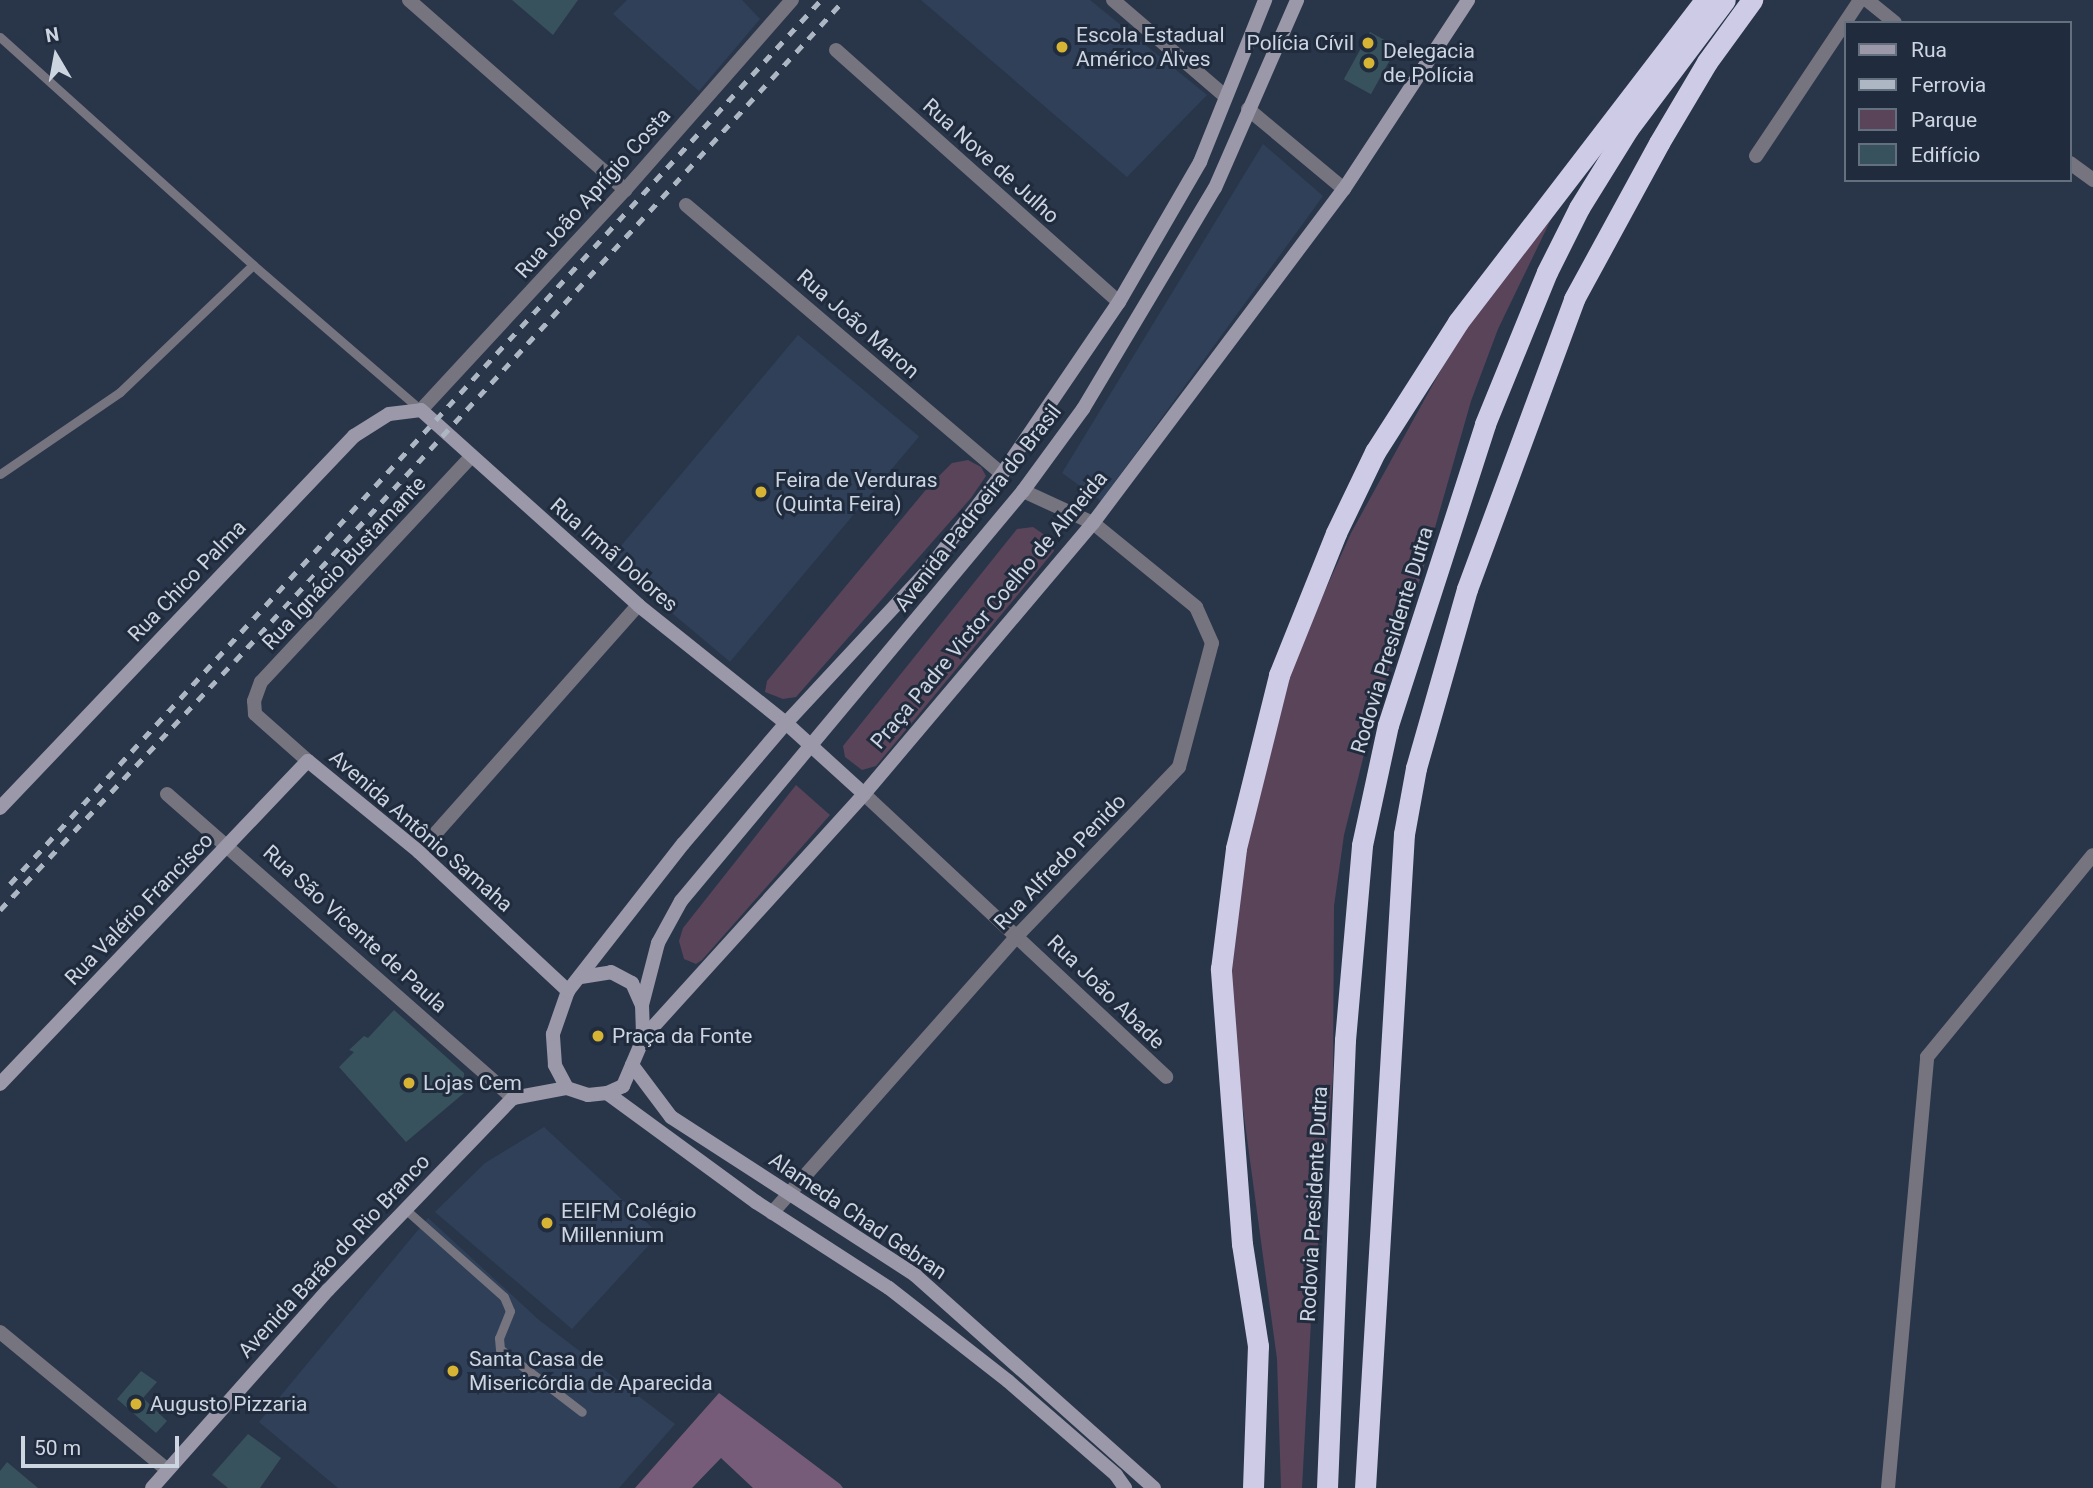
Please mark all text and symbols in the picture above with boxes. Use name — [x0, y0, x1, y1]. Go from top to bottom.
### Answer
north arrow — [21, 21, 91, 91]
legend — [1844, 21, 2072, 182]
text: N — [44, 22, 61, 47]
place label: Escola Estadual Américo Alves — [1076, 22, 1224, 72]
place label: Polícia Cívil — [1247, 30, 1354, 56]
marker: Polícia Cívil — [1360, 35, 1376, 51]
place label: Delegacia de Polícia — [1383, 38, 1475, 88]
text: Rua — [1911, 38, 1947, 62]
marker: Escola Estadual Américo Alves — [1054, 39, 1070, 55]
marker: Delegacia de Polícia — [1361, 55, 1377, 71]
text: Ferrovia — [1911, 73, 1986, 97]
street label: Rua Nove de Julho — [918, 93, 1064, 229]
street label: Rua João Aprígio Costa — [510, 103, 676, 283]
text: Parque — [1911, 108, 1977, 132]
text: Edifício — [1911, 143, 1980, 167]
street label: Rua João Maron — [792, 264, 924, 384]
street label: Avenida Padroeira do Brasil — [889, 399, 1067, 617]
street label: Praça Padre Victor Coelho de Almeida — [865, 466, 1113, 754]
place label: Feira de Verduras (Quinta Feira) — [775, 467, 938, 517]
street label: Rua Ignácio Bustamante — [257, 471, 431, 655]
marker: Feira de Verduras (Quinta Feira) — [753, 484, 769, 500]
street label: Rua Irmã Dolores — [545, 493, 683, 617]
street label: Rua Chico Palma — [123, 515, 251, 647]
street label: Rodovia Presidente Dutra — [1345, 524, 1439, 756]
street label: Avenida Antônio Samaha — [324, 745, 518, 917]
street label: Rua Alfredo Penido — [989, 789, 1131, 935]
street label: Rua Valério Francisco — [60, 828, 218, 990]
street label: Rua São Vicente de Paula — [258, 840, 452, 1018]
street label: Rua João Abade — [1042, 930, 1170, 1054]
place label: Praça da Fonte — [612, 1023, 752, 1049]
marker: Praça da Fonte — [590, 1028, 606, 1044]
place label: Lojas Cem — [423, 1070, 522, 1096]
marker: Lojas Cem — [401, 1075, 417, 1091]
street label: Rodovia Presidente Dutra — [1295, 1086, 1333, 1322]
street label: Alameda Chad Gebran — [764, 1147, 952, 1285]
street label: Avenida Barão do Rio Branco — [233, 1149, 435, 1363]
place label: EEIFM Colégio Millennium — [561, 1198, 696, 1248]
marker: EEIFM Colégio Millennium — [539, 1215, 555, 1231]
place label: Santa Casa de Misericórdia de Aparecida — [469, 1346, 713, 1396]
marker: Santa Casa de Misericórdia de Aparecida — [443, 1361, 463, 1381]
place label: Augusto Pizzaria — [150, 1391, 307, 1417]
marker: Augusto Pizzaria — [128, 1396, 144, 1412]
scale bar — [24, 1422, 182, 1466]
text: 50 m — [34, 1436, 81, 1460]

